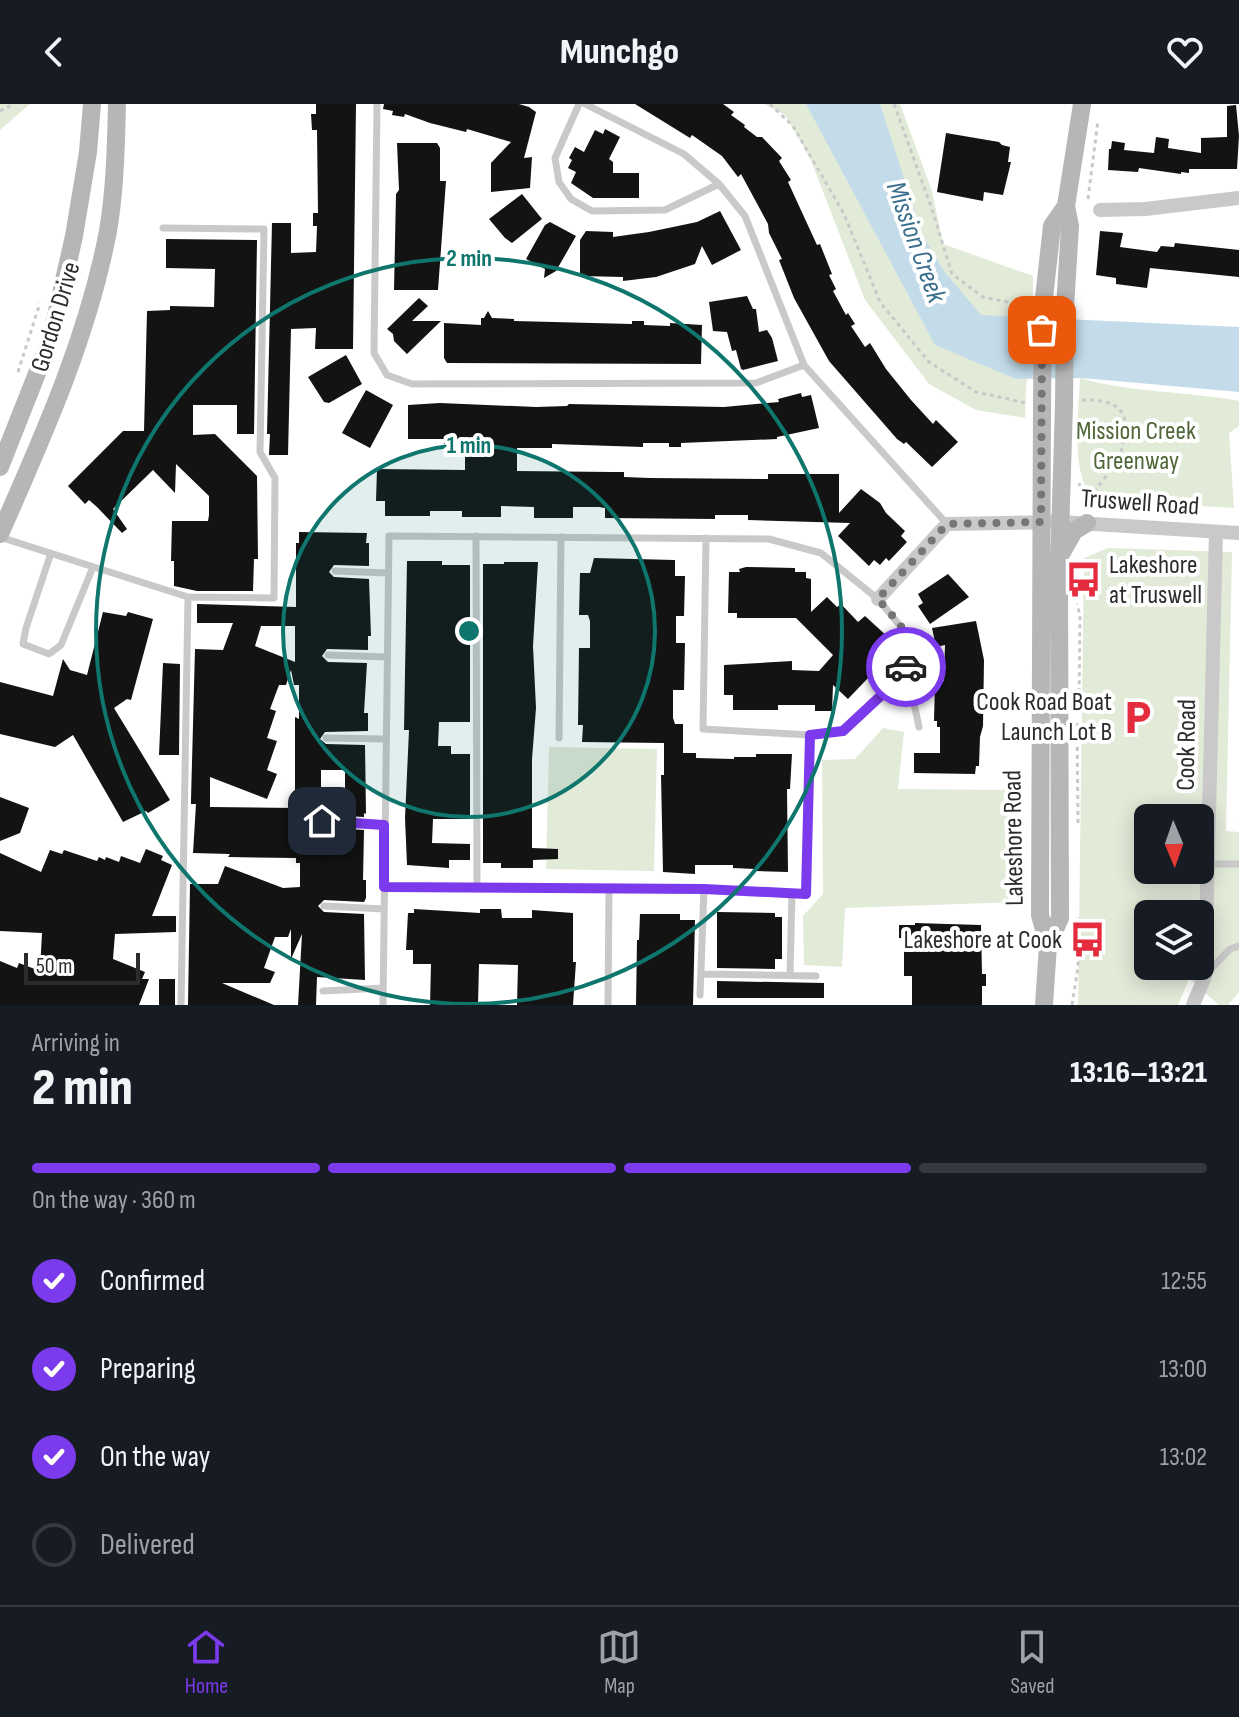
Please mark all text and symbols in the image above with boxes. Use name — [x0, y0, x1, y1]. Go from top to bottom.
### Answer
icon: back — [32, 30, 76, 74]
icon: heart — [1163, 30, 1207, 74]
text: Munchgo — [560, 31, 679, 74]
water label: Mission Creek — [879, 177, 954, 309]
text: 2 min — [446, 244, 492, 273]
street label: Gordon Drive — [25, 258, 87, 376]
pin — [1008, 296, 1076, 364]
icon: bag — [1020, 308, 1064, 352]
park label: Mission Creek Greenway — [1076, 416, 1196, 477]
text: 1 min — [447, 431, 491, 460]
street label: Truswell Road — [1080, 483, 1200, 523]
place label: Lakeshore at Truswell — [1109, 550, 1202, 611]
bus stop icon: Lakeshore at Truswell — [1064, 561, 1102, 599]
centre of rings — [455, 617, 483, 645]
courier — [866, 627, 946, 707]
icon: car — [884, 645, 928, 689]
place label: Cook Road Boat Launch Lot B — [976, 687, 1112, 748]
parking icon: Cook Road Boat Launch Lot B — [1119, 698, 1157, 736]
street label: Cook Road — [1171, 699, 1203, 791]
street label: Lakeshore Road — [997, 770, 1031, 906]
pin — [288, 787, 356, 855]
icon: home — [300, 799, 344, 843]
north arrow — [1134, 804, 1214, 884]
map controls — [1134, 804, 1214, 980]
button: layers — [1134, 900, 1214, 980]
bus stop icon: Lakeshore at Cook — [1069, 921, 1107, 959]
place label: Lakeshore at Cook — [904, 925, 1062, 956]
scale bar — [24, 949, 140, 985]
text: 50 m — [36, 953, 72, 980]
text: Arriving in — [32, 1028, 120, 1059]
text: 13:16–13:21 — [1070, 1055, 1207, 1091]
text: 2 min — [32, 1057, 133, 1120]
text: On the way · 360 m — [32, 1185, 196, 1216]
icon: check — [32, 1259, 76, 1303]
text: Confirmed — [100, 1263, 205, 1299]
text: 12:55 — [1161, 1266, 1207, 1297]
icon: check — [32, 1347, 76, 1391]
text: Preparing — [100, 1351, 196, 1387]
text: 13:00 — [1159, 1354, 1207, 1385]
icon: check — [32, 1435, 76, 1479]
text: On the way — [100, 1439, 210, 1475]
text: 13:02 — [1160, 1442, 1207, 1473]
text: Delivered — [100, 1527, 195, 1563]
tab: Home — [184, 1625, 228, 1700]
tab: Map — [597, 1625, 641, 1700]
tab: Saved — [1010, 1625, 1055, 1700]

